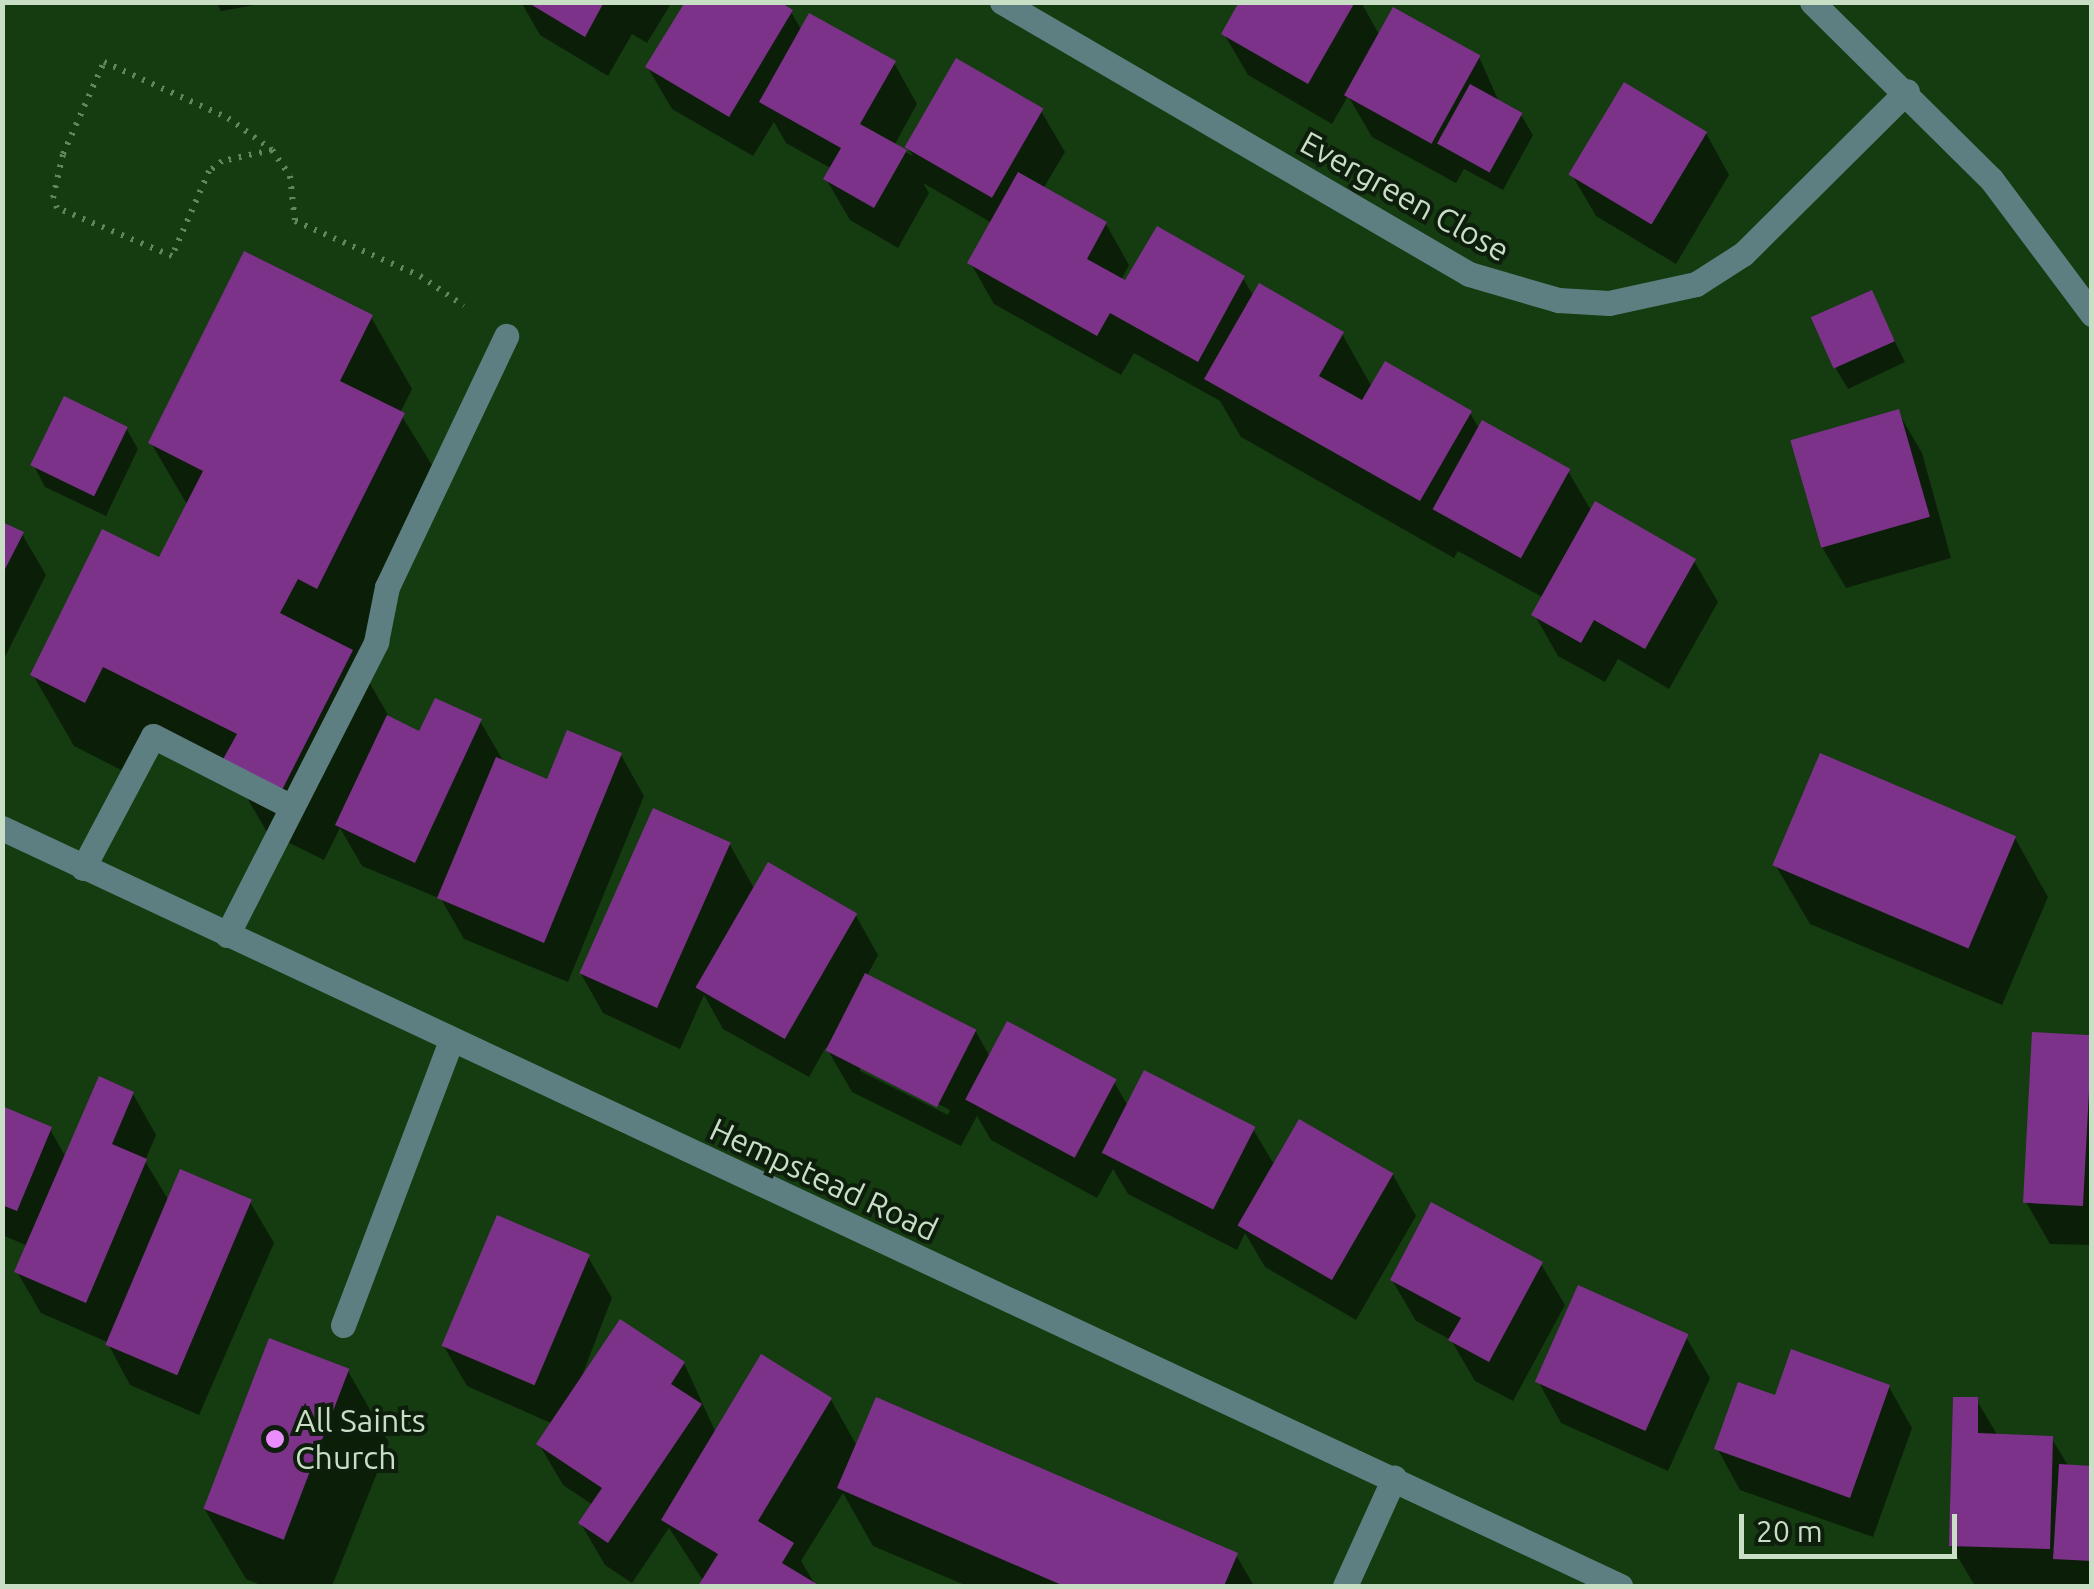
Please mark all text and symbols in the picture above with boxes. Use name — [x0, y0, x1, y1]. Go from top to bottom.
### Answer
street label: Evergreen Close — [1294, 123, 1516, 269]
street label: Hempstead Road — [704, 1109, 944, 1249]
place label: All Saints Church — [295, 1402, 426, 1477]
marker: All Saints Church — [264, 1428, 286, 1450]
scale bar — [1744, 1494, 1962, 1556]
text: 20 m — [1756, 1514, 1823, 1548]

